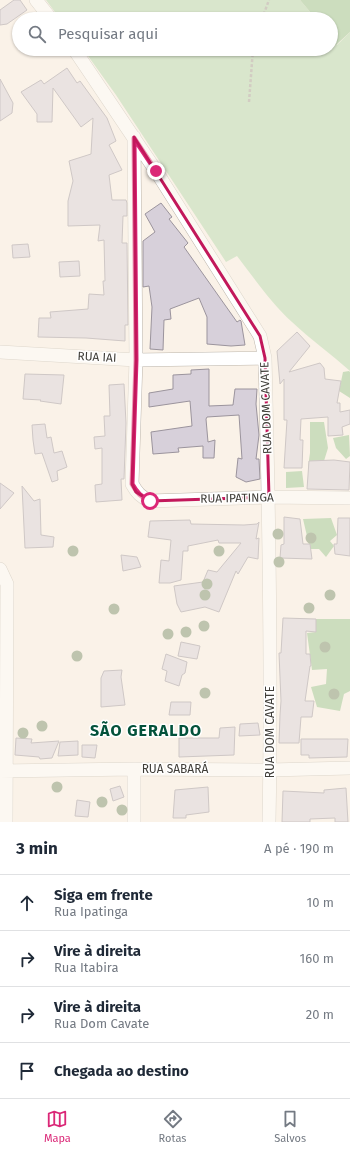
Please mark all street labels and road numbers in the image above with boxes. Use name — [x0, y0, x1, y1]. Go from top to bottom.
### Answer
street label: RUA IAI — [77, 349, 117, 365]
street label: RUA DOM CAVATE — [257, 362, 275, 454]
street label: RUA IPATINGA — [200, 490, 274, 506]
street label: RUA DOM CAVATE — [263, 686, 277, 778]
street label: RUA SABARÁ — [142, 761, 208, 776]

